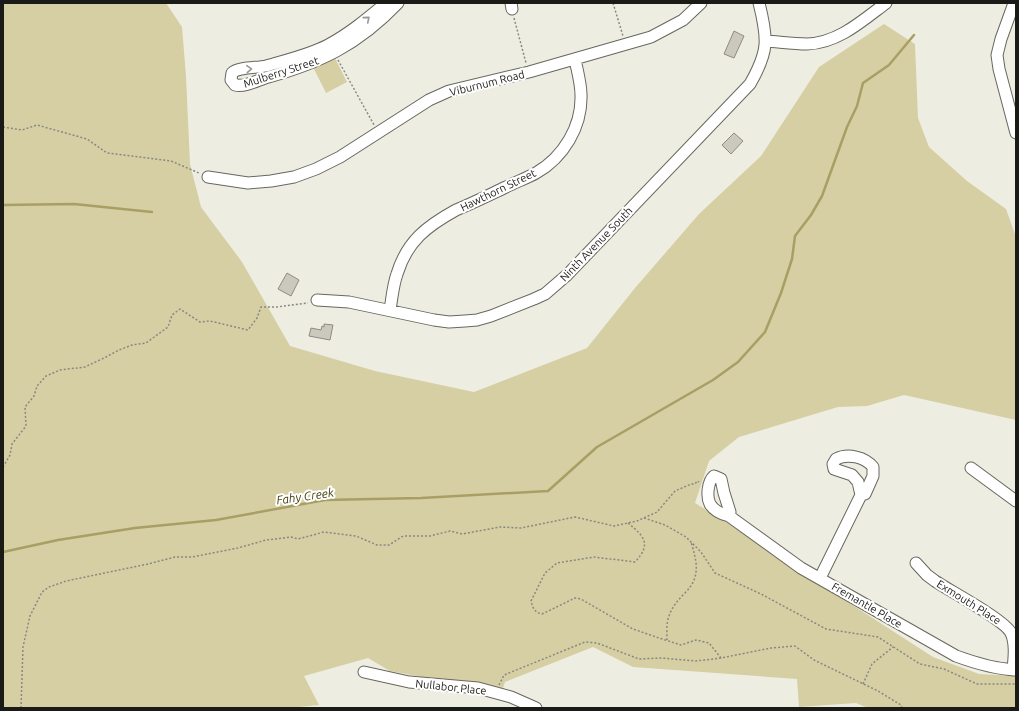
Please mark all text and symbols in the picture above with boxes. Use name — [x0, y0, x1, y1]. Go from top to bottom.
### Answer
one-way arrow — [363, 16, 370, 23]
street label: Mulberry Street — [242, 54, 321, 90]
one-way arrow — [246, 64, 252, 73]
street label: Viburnum Road — [448, 68, 526, 98]
street label: Hawthorn Street — [458, 166, 538, 213]
street label: Ninth Avenue South — [557, 204, 635, 284]
water label: Fahy Creek — [275, 485, 335, 506]
street label: Exmouth Place — [935, 577, 1003, 627]
street label: Fremantle Place — [830, 580, 904, 630]
street label: Nullabor Place — [415, 677, 487, 697]

